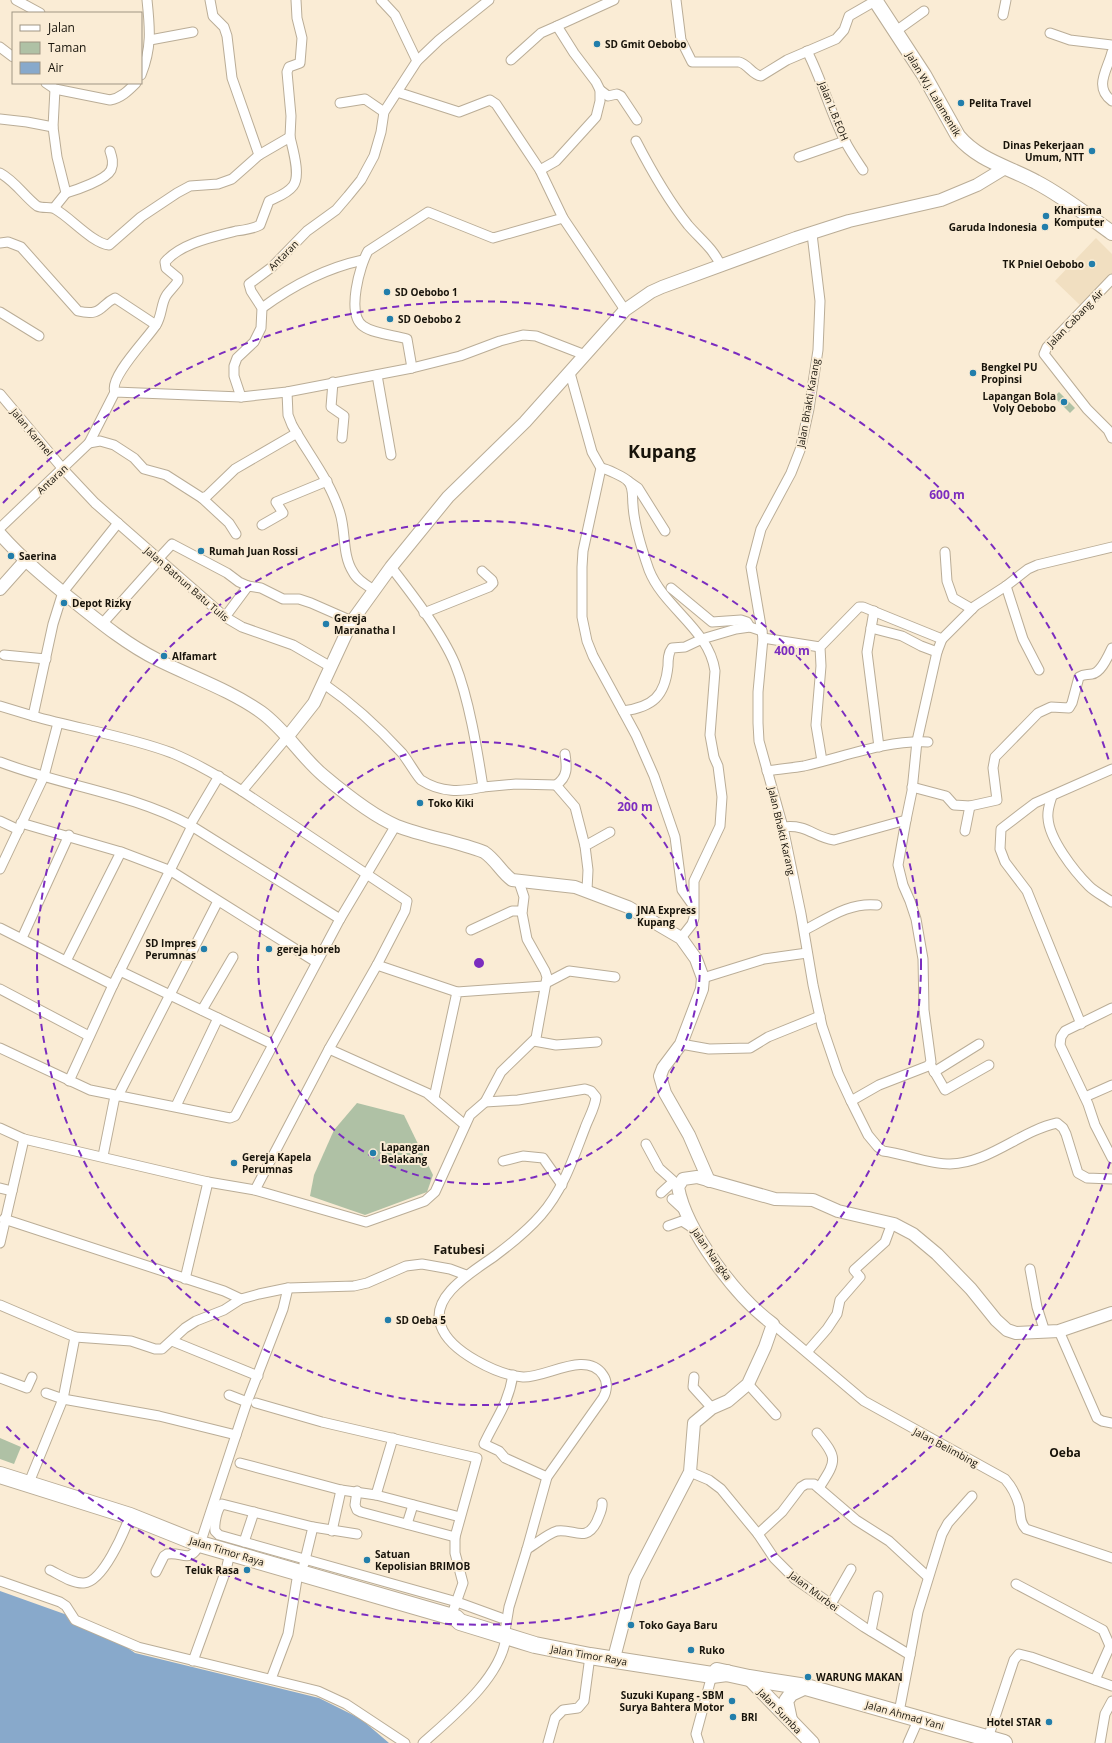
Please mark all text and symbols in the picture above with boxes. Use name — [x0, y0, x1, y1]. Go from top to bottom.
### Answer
legend — [12, 12, 142, 84]
text: Jalan — [47, 19, 75, 36]
place label: SD Gmit Oebobo — [605, 37, 686, 51]
text: Taman — [48, 39, 86, 56]
marker: SD Gmit Oebobo — [592, 39, 602, 49]
street label: Jalan W.J. Lalamentik — [903, 48, 965, 139]
text: Air — [48, 59, 64, 76]
street label: Jalan L.B.EOH — [815, 78, 852, 143]
place label: Pelita Travel — [969, 96, 1031, 110]
marker: Pelita Travel — [956, 98, 966, 108]
place label: Dinas Pekerjaan Umum, NTT — [1003, 138, 1084, 164]
marker: Dinas Pekerjaan Umum, NTT — [1087, 146, 1097, 156]
place label: Kharisma Komputer — [1054, 203, 1105, 229]
marker: Kharisma Komputer — [1041, 211, 1051, 221]
place label: Garuda Indonesia — [949, 220, 1037, 234]
marker: Garuda Indonesia — [1040, 222, 1050, 232]
street label: Antaran — [265, 237, 301, 273]
place label: TK Pniel Oebobo — [1003, 257, 1084, 271]
marker: TK Pniel Oebobo — [1087, 259, 1097, 269]
place label: SD Oebobo 1 — [395, 285, 458, 299]
street label: Jalan Cabang Air — [1043, 286, 1106, 351]
marker: SD Oebobo 1 — [382, 287, 392, 297]
place label: SD Oebobo 2 — [398, 312, 461, 326]
marker: SD Oebobo 2 — [385, 314, 395, 324]
street label: Jalan Bhakti Karang — [793, 357, 823, 450]
place label: Bengkel PU Propinsi — [981, 360, 1037, 386]
marker: Bengkel PU Propinsi — [968, 368, 978, 378]
place label: Lapangan Bola Voly Oebobo — [983, 389, 1056, 415]
marker: Lapangan Bola Voly Oebobo — [1059, 397, 1069, 407]
street label: Jalan Karmel — [7, 404, 56, 459]
district label: Kupang — [628, 439, 696, 463]
street label: Antaran — [34, 461, 70, 497]
text: 600 m — [929, 486, 965, 503]
street label: Jalan Batnun Batu Tulis — [141, 543, 232, 625]
place label: Rumah Juan Rossi — [209, 544, 298, 558]
marker: Rumah Juan Rossi — [196, 546, 206, 556]
place label: Saerina — [19, 549, 57, 563]
marker: Saerina — [6, 551, 16, 561]
place label: Depot Rizky — [72, 596, 132, 610]
marker: Depot Rizky — [59, 598, 69, 608]
place label: Gereja Maranatha I — [334, 611, 396, 637]
marker: Gereja Maranatha I — [321, 619, 331, 629]
text: 400 m — [774, 642, 810, 659]
place label: Alfamart — [172, 649, 217, 663]
marker: Alfamart — [159, 651, 169, 661]
street label: Jalan Bhakti Karang — [765, 785, 799, 877]
place label: Toko Kiki — [428, 796, 474, 810]
marker: Toko Kiki — [415, 798, 425, 808]
text: 200 m — [617, 798, 653, 815]
place label: JNA Express Kupang — [636, 903, 696, 929]
marker: JNA Express Kupang — [624, 911, 634, 921]
place label: SD Impres Perumnas — [145, 936, 196, 962]
place label: gereja horeb — [277, 942, 340, 956]
marker: SD Impres Perumnas — [199, 944, 209, 954]
marker: gereja horeb — [264, 944, 274, 954]
centre of rings — [472, 956, 486, 970]
place label: Lapangan Belakang — [381, 1140, 430, 1166]
marker: Lapangan Belakang — [368, 1148, 378, 1158]
place label: Gereja Kapela Perumnas — [242, 1150, 311, 1176]
marker: Gereja Kapela Perumnas — [229, 1158, 239, 1168]
street label: Jalan Nangka — [688, 1224, 735, 1283]
district label: Fatubesi — [433, 1241, 485, 1258]
place label: SD Oeba 5 — [396, 1313, 446, 1327]
marker: SD Oeba 5 — [383, 1315, 393, 1325]
street label: Jalan Belimbing — [910, 1424, 981, 1470]
district label: Oeba — [1049, 1444, 1081, 1461]
street label: Jalan Timor Raya — [187, 1533, 266, 1569]
place label: Satuan Kepolisian BRIMOB — [375, 1547, 470, 1573]
marker: Satuan Kepolisian BRIMOB — [362, 1555, 372, 1565]
place label: Teluk Rasa — [185, 1563, 239, 1577]
marker: Teluk Rasa — [242, 1565, 252, 1575]
street label: Jalan Murbei — [786, 1567, 842, 1614]
place label: Toko Gaya Baru — [639, 1618, 717, 1632]
marker: Toko Gaya Baru — [626, 1620, 636, 1630]
street label: Jalan Timor Raya — [549, 1641, 628, 1669]
place label: Ruko — [699, 1643, 725, 1657]
marker: Ruko — [686, 1645, 696, 1655]
place label: WARUNG MAKAN — [816, 1670, 903, 1684]
marker: WARUNG MAKAN — [803, 1672, 813, 1682]
street label: Jalan Sumba — [754, 1685, 805, 1737]
place label: Suzuki Kupang - SBM Surya Bahtera Motor — [620, 1688, 724, 1714]
marker: Suzuki Kupang - SBM Surya Bahtera Motor — [727, 1696, 737, 1706]
street label: Jalan Ahmad Yani — [863, 1697, 946, 1733]
place label: BRI — [741, 1710, 758, 1724]
marker: BRI — [728, 1712, 738, 1722]
place label: Hotel STAR — [986, 1715, 1041, 1729]
marker: Hotel STAR — [1044, 1717, 1054, 1727]

